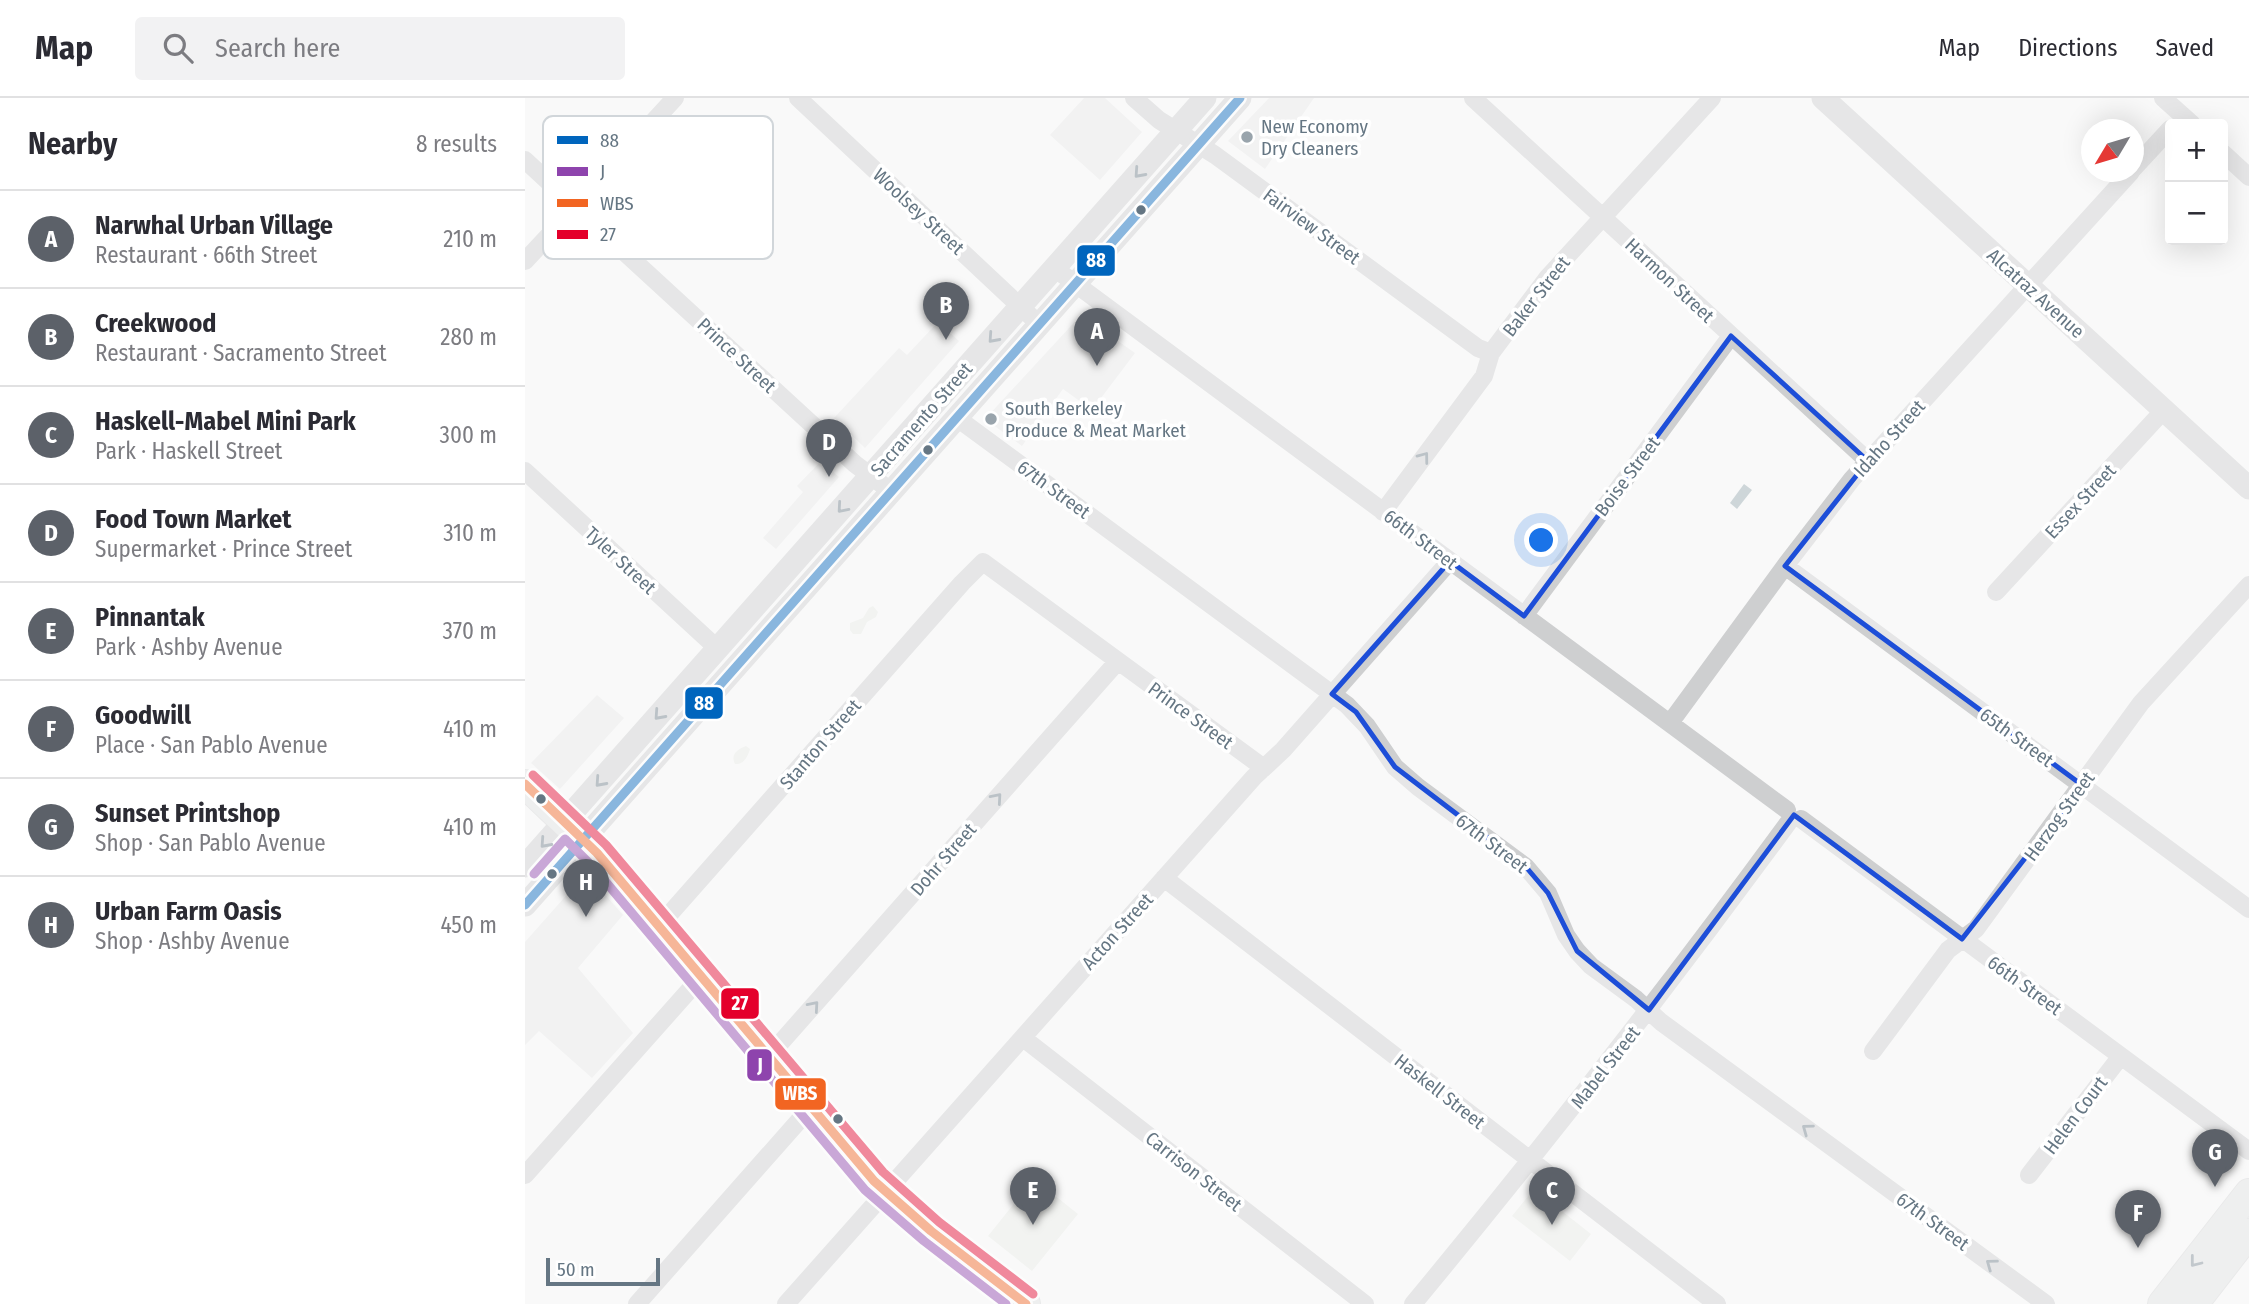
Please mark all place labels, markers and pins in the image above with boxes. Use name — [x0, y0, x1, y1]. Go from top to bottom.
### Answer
place label: New Economy Dry Cleaners — [1261, 115, 1369, 160]
marker: New Economy Dry Cleaners — [1239, 129, 1255, 145]
unlabelled marker — [1134, 203, 1148, 217]
pin: B — [923, 282, 969, 340]
pin: A — [1074, 308, 1120, 366]
place label: South Berkeley Produce & Meat Market — [1005, 397, 1187, 442]
marker: South Berkeley Produce & Meat Market — [983, 411, 999, 427]
pin: D — [806, 419, 852, 477]
unlabelled marker — [921, 443, 935, 457]
unlabelled marker — [534, 792, 548, 806]
pin: H — [563, 859, 609, 917]
unlabelled marker — [545, 867, 559, 881]
unlabelled marker — [831, 1112, 845, 1126]
pin: G — [2192, 1129, 2238, 1187]
pin: E — [1010, 1167, 1056, 1225]
pin: C — [1529, 1167, 1575, 1225]
pin: F — [2115, 1190, 2161, 1248]

